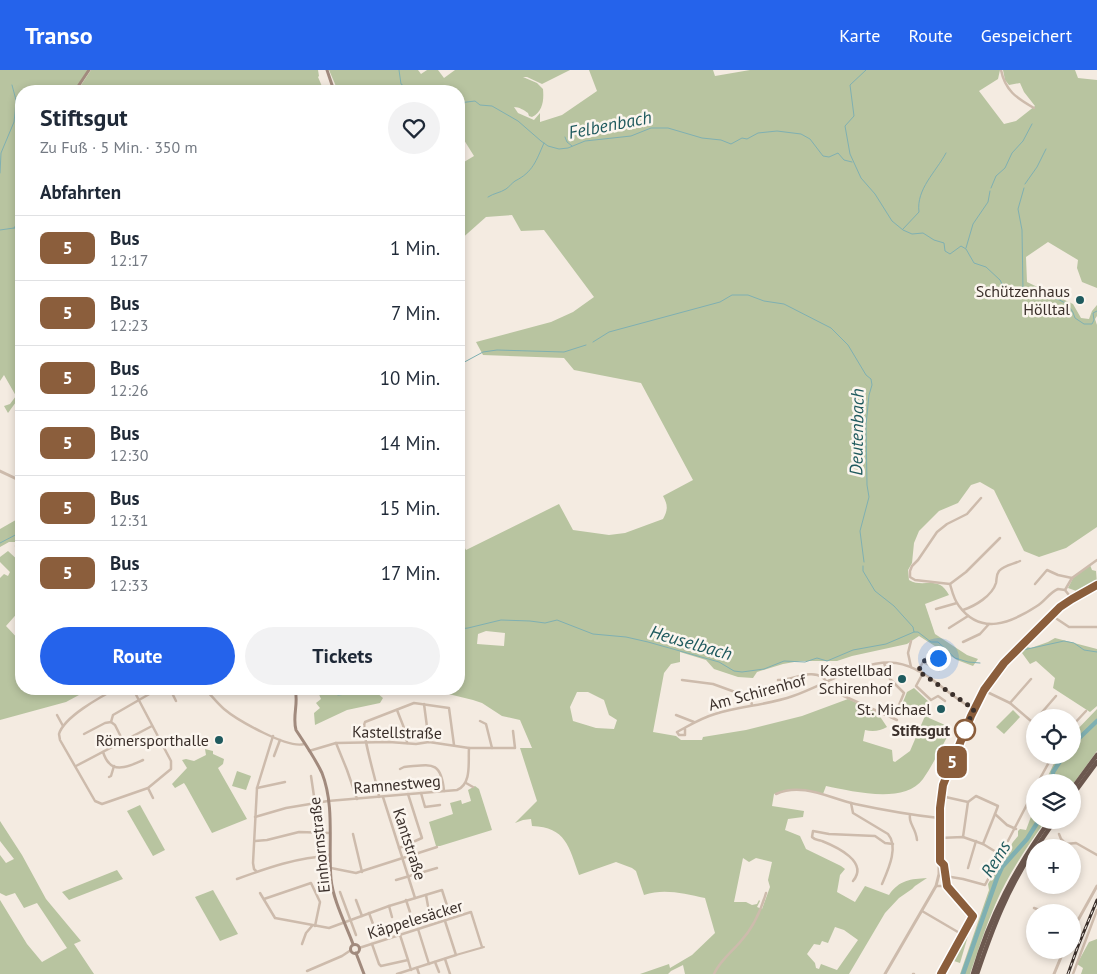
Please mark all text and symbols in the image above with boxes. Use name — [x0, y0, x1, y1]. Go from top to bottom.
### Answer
text: Transo — [25, 20, 93, 51]
text: Karte — [839, 24, 880, 47]
text: Route — [908, 24, 953, 47]
text: Gespeichert — [981, 24, 1072, 47]
text: Stiftsgut — [40, 102, 128, 133]
button: heart — [388, 102, 440, 154]
water label: Felbenbach — [566, 105, 654, 144]
text: Zu Fuß · 5 Min. · 350 m — [40, 137, 198, 157]
text: Abfahrten — [40, 180, 121, 204]
text: Bus — [110, 226, 139, 250]
text: 5 — [62, 236, 73, 259]
text: 1 Min. — [390, 236, 440, 260]
text: 12:17 — [110, 250, 148, 270]
place label: Schützenhaus Hölltal — [976, 281, 1070, 319]
text: Bus — [110, 291, 139, 315]
marker: Schützenhaus Hölltal — [1074, 294, 1086, 306]
text: 5 — [62, 301, 73, 324]
text: 7 Min. — [391, 301, 440, 325]
text: 12:23 — [110, 315, 148, 335]
text: Bus — [110, 356, 139, 380]
text: 5 — [62, 366, 73, 389]
text: 10 Min. — [380, 366, 440, 390]
text: 12:26 — [110, 380, 148, 400]
water label: Deutenbach — [844, 388, 869, 476]
text: Bus — [110, 421, 139, 445]
text: 5 — [62, 431, 73, 454]
text: 14 Min. — [380, 431, 440, 455]
text: 12:30 — [110, 445, 148, 465]
text: Bus — [110, 486, 139, 510]
text: 5 — [62, 496, 73, 519]
text: 15 Min. — [380, 496, 440, 520]
text: 12:31 — [110, 510, 148, 530]
text: Bus — [110, 551, 139, 575]
text: 5 — [62, 561, 73, 584]
text: 17 Min. — [381, 561, 440, 585]
text: 12:33 — [110, 575, 148, 595]
water label: Heuselbach — [647, 620, 735, 665]
button: Route — [40, 627, 235, 685]
button: Tickets — [245, 627, 440, 685]
your location — [926, 646, 951, 671]
place label: Kastellbad Schirenhof — [819, 660, 893, 698]
street label: Am Schirenhof — [706, 669, 809, 715]
marker: Kastellbad Schirenhof — [896, 673, 908, 685]
place label: St. Michael — [857, 699, 931, 719]
marker: St. Michael — [935, 703, 947, 715]
map controls — [1026, 709, 1081, 959]
button: locate — [1026, 709, 1081, 764]
marker: Stiftsgut — [954, 719, 976, 741]
place label: Stiftsgut — [892, 720, 950, 740]
street label: Kastellstraße — [352, 721, 442, 743]
place label: Römersporthalle — [96, 730, 209, 750]
marker: Römersporthalle — [213, 734, 225, 746]
line badge: 5 — [936, 746, 968, 778]
text: 5 — [947, 750, 957, 773]
street label: Ramnestweg — [353, 770, 441, 798]
button: layers — [1026, 774, 1081, 829]
street label: Einhornstraße — [304, 796, 334, 894]
street label: Kantstraße — [389, 805, 431, 883]
water label: Rems — [976, 836, 1016, 881]
button: + — [1026, 839, 1081, 894]
street label: Käppelesäcker — [365, 895, 466, 943]
button: − — [1026, 904, 1081, 959]

